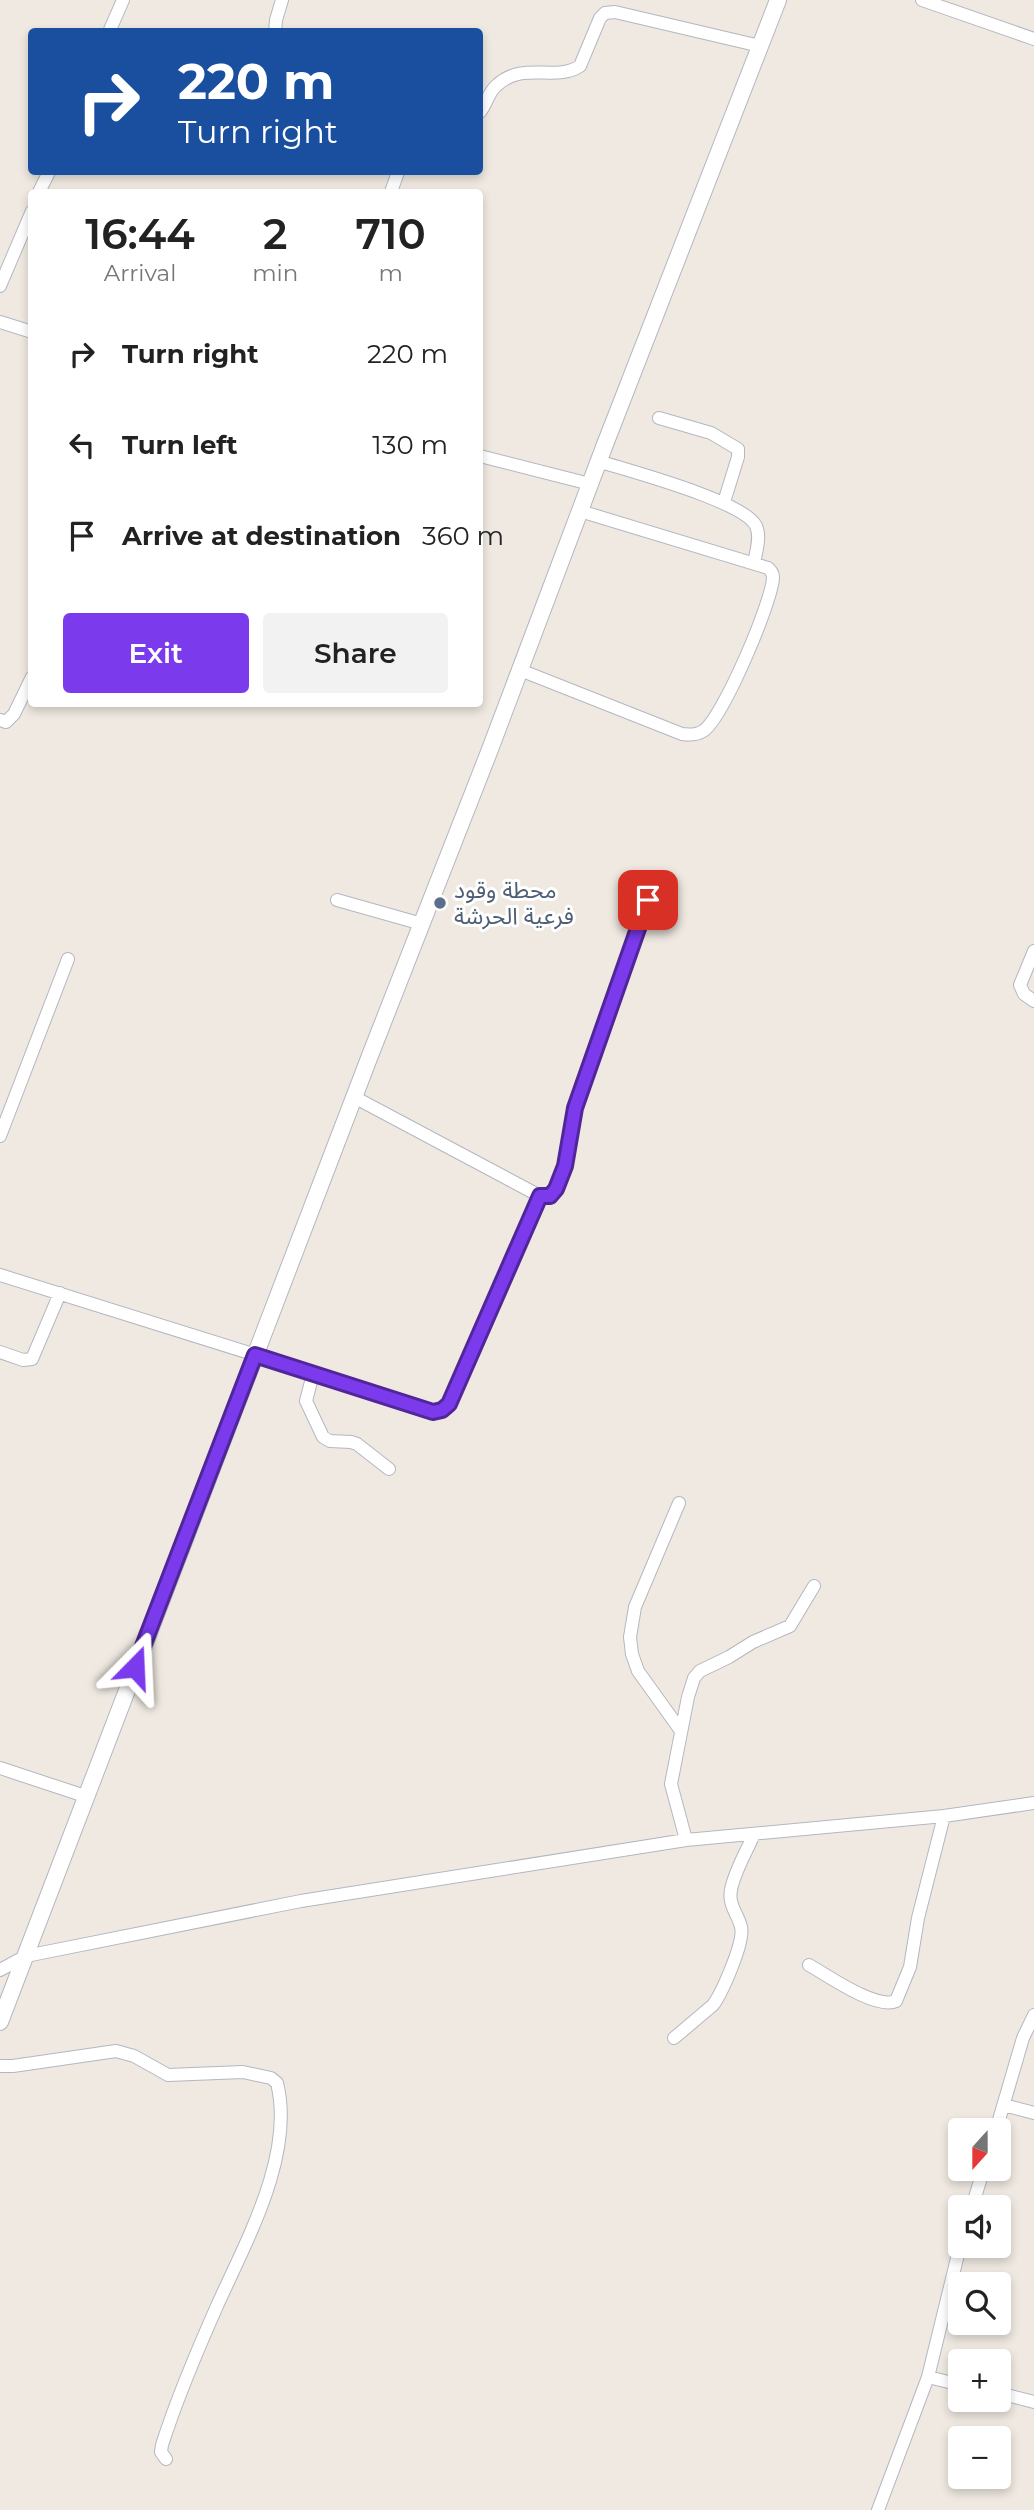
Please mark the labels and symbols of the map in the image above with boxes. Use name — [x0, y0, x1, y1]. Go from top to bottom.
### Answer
pin — [618, 870, 678, 930]
place label: محطة وقود فرعية الحرشة — [454, 876, 574, 930]
marker: محطة وقود فرعية الحرشة — [432, 895, 448, 911]
position arrow — [98, 1630, 172, 1704]
north arrow — [948, 2118, 1012, 2180]

